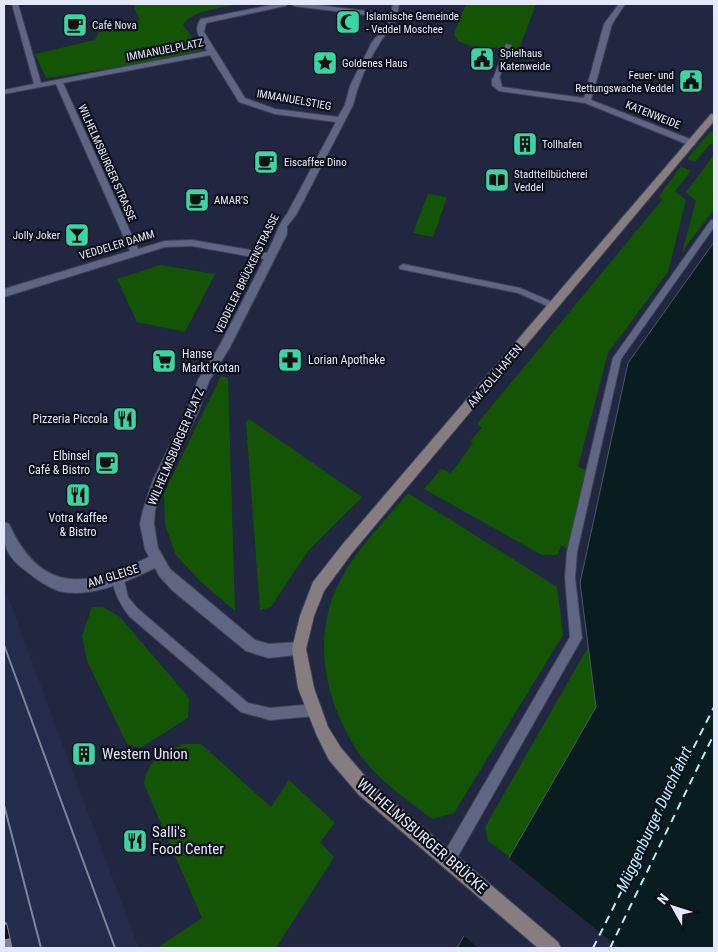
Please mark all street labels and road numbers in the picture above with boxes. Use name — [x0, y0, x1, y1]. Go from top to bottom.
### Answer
street label: IMMANUELPLATZ — [125, 36, 205, 64]
street label: IMMANUELSTIEG — [256, 87, 332, 113]
street label: KATENWEIDE — [624, 98, 683, 132]
street label: WILHELMSBURGER STRASSE — [75, 102, 139, 224]
street label: VEDDELER BRÜCKENSTRASSE — [212, 211, 282, 336]
street label: VEDDELER DAMM — [78, 227, 156, 263]
street label: AM ZOLLHAFEN — [465, 342, 525, 410]
street label: WILHELMSBURGER PLATZ — [145, 387, 207, 507]
street label: AM GLEISE — [86, 562, 140, 590]
street label: WILHELMSBURGER BRÜCKE — [353, 775, 491, 897]

